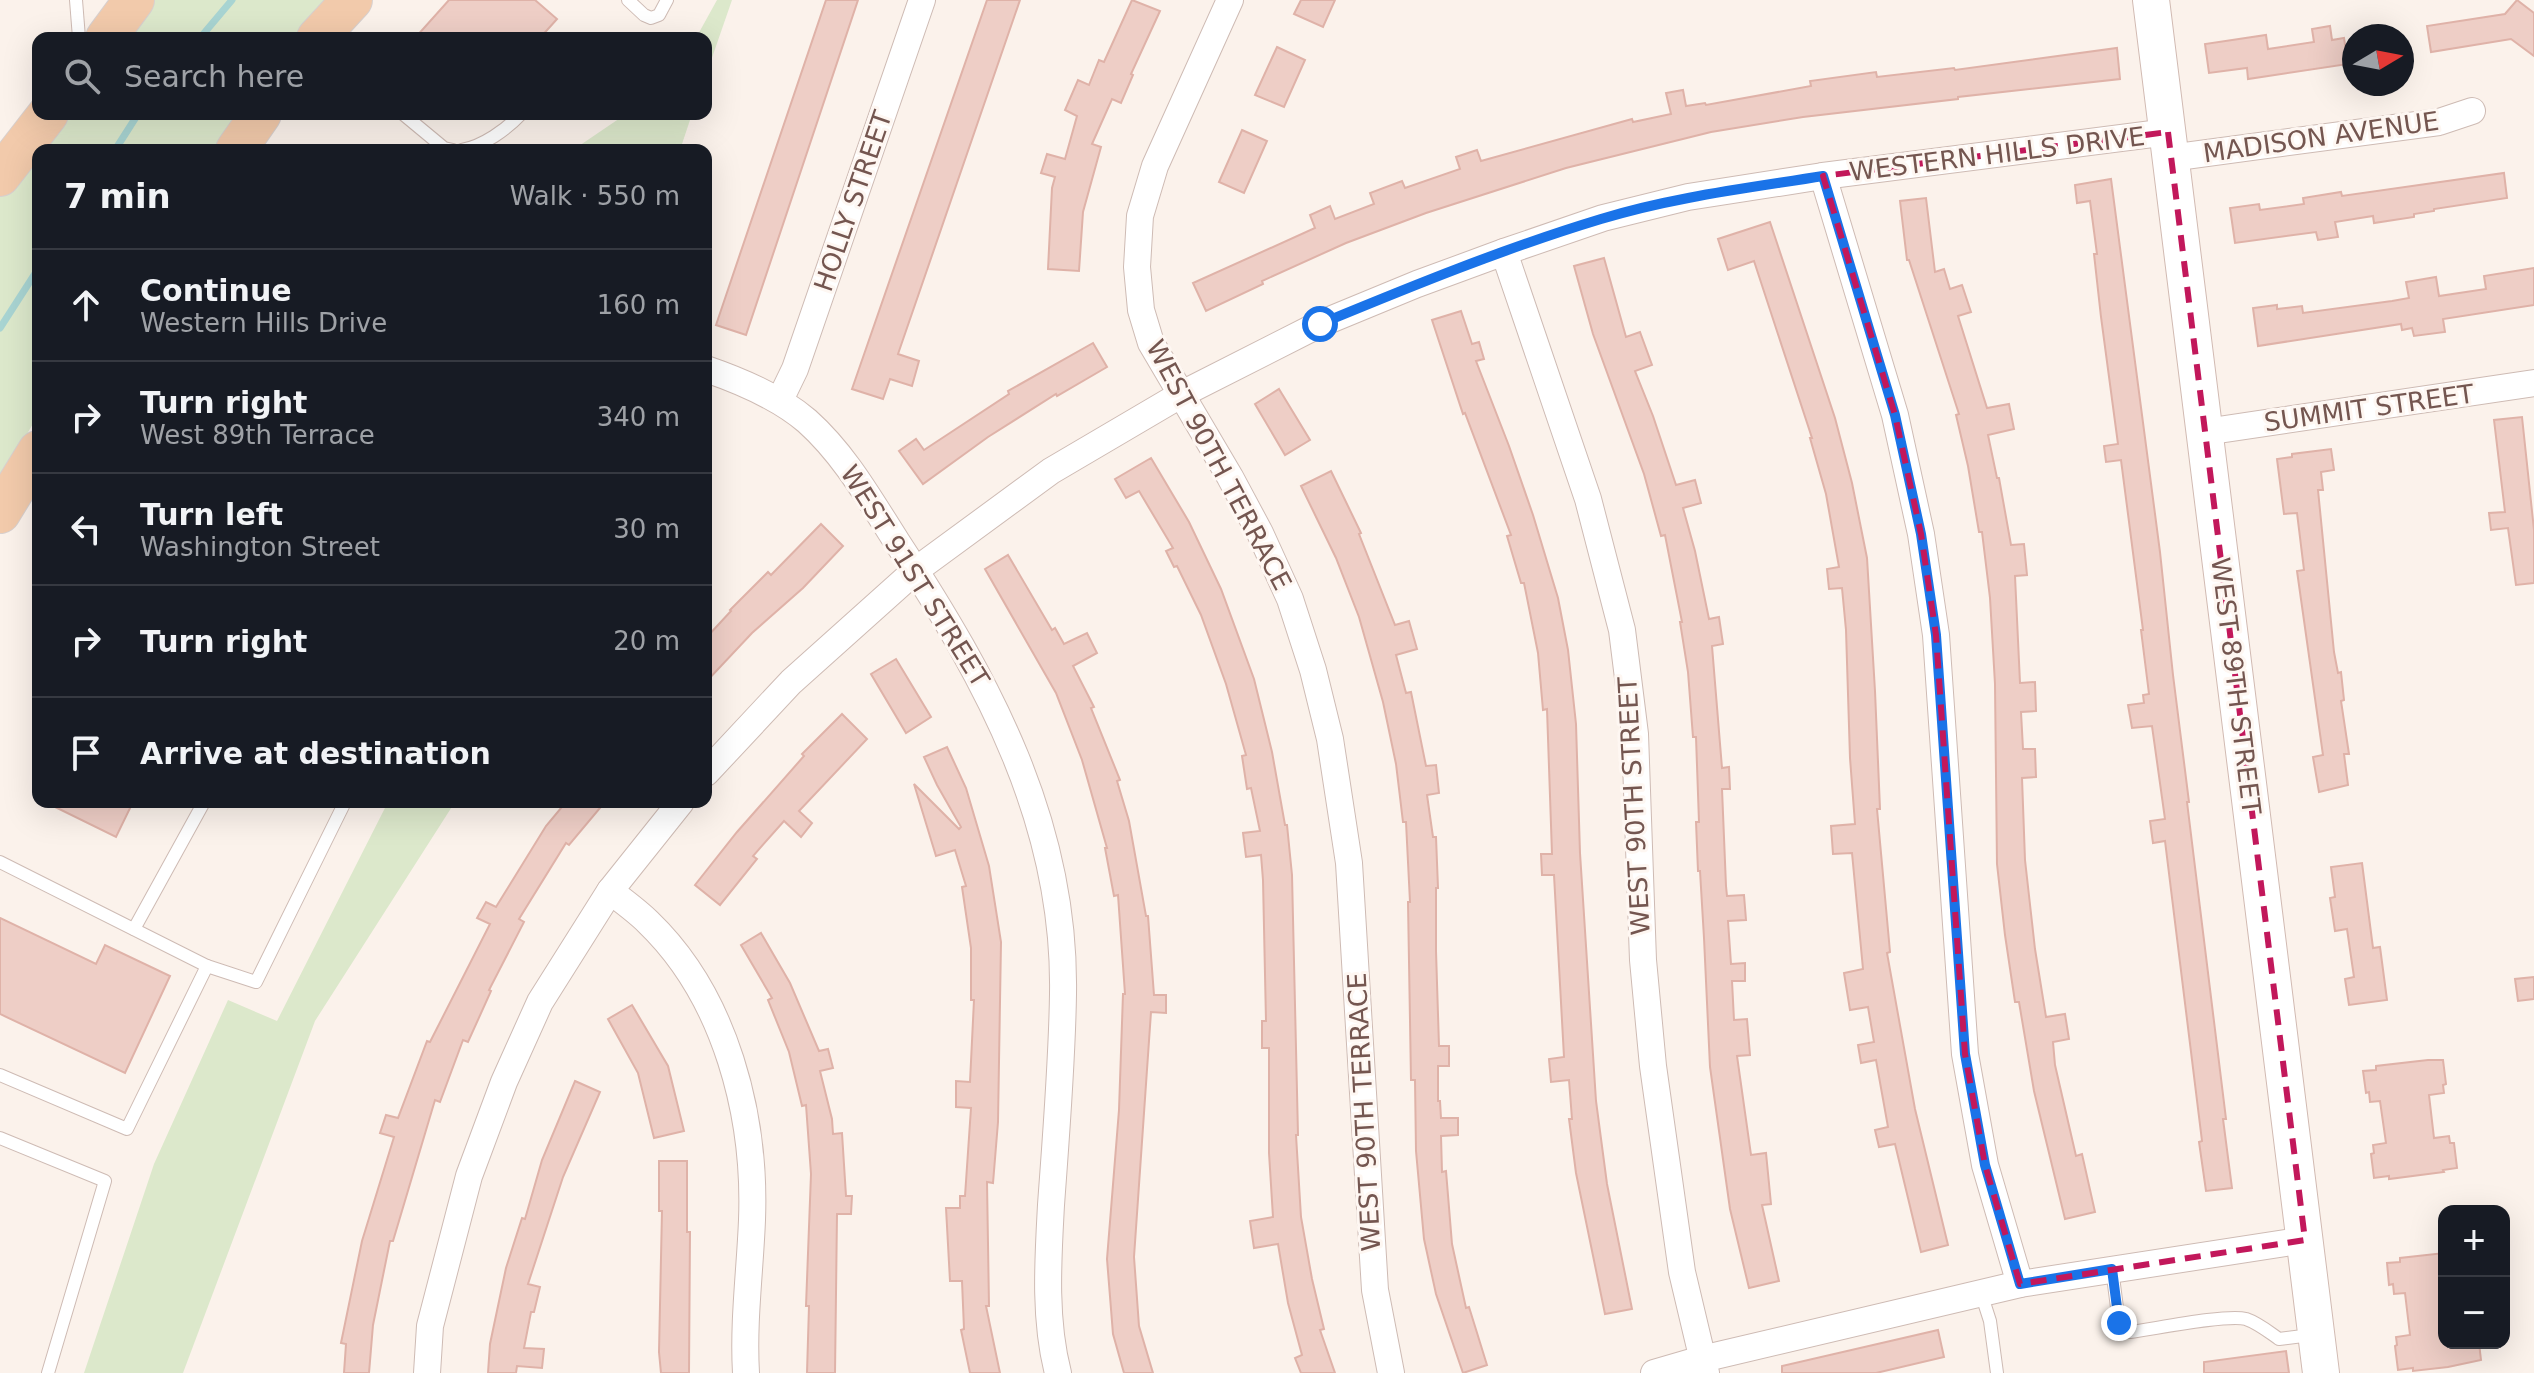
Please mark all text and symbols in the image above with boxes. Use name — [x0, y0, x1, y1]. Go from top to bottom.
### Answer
north arrow — [2342, 24, 2414, 96]
search box — [32, 32, 712, 120]
icon: search — [60, 54, 104, 98]
text: Search here — [124, 59, 304, 94]
street label: MADISON AVENUE — [2201, 106, 2441, 168]
street label: HOLLY STREET — [808, 107, 898, 295]
street label: WESTERN HILLS DRIVE — [1847, 121, 2147, 187]
text: 7 min — [64, 176, 171, 216]
text: Walk · 550 m — [510, 181, 680, 211]
text: Continue — [140, 273, 292, 308]
icon: ahead — [64, 283, 108, 327]
text: 160 m — [597, 290, 680, 320]
route start — [1302, 306, 1338, 342]
text: Western Hills Drive — [140, 308, 387, 338]
street label: WEST 90TH TERRACE — [1140, 335, 1298, 595]
street label: SUMMIT STREET — [2262, 378, 2476, 438]
text: Turn right — [140, 385, 307, 420]
icon: right — [64, 395, 108, 439]
text: 340 m — [597, 402, 680, 432]
text: West 89th Terrace — [140, 420, 375, 450]
street label: WEST 91ST STREET — [835, 460, 996, 692]
text: Turn left — [140, 497, 283, 532]
icon: left — [64, 507, 108, 551]
text: 30 m — [613, 514, 680, 544]
text: Washington Street — [140, 532, 380, 562]
street label: WEST 89TH STREET — [2205, 556, 2267, 816]
icon: right — [64, 619, 108, 663]
text: Turn right — [140, 624, 307, 659]
text: 20 m — [613, 626, 680, 656]
street label: WEST 90TH STREET — [1612, 676, 1656, 936]
icon: arrive — [64, 731, 108, 775]
text: Arrive at destination — [140, 736, 491, 771]
street label: WEST 90TH TERRACE — [1342, 972, 1386, 1252]
map controls — [2438, 1205, 2510, 1349]
button: + — [2438, 1205, 2510, 1277]
button: − — [2438, 1277, 2510, 1349]
route end — [2101, 1305, 2137, 1341]

